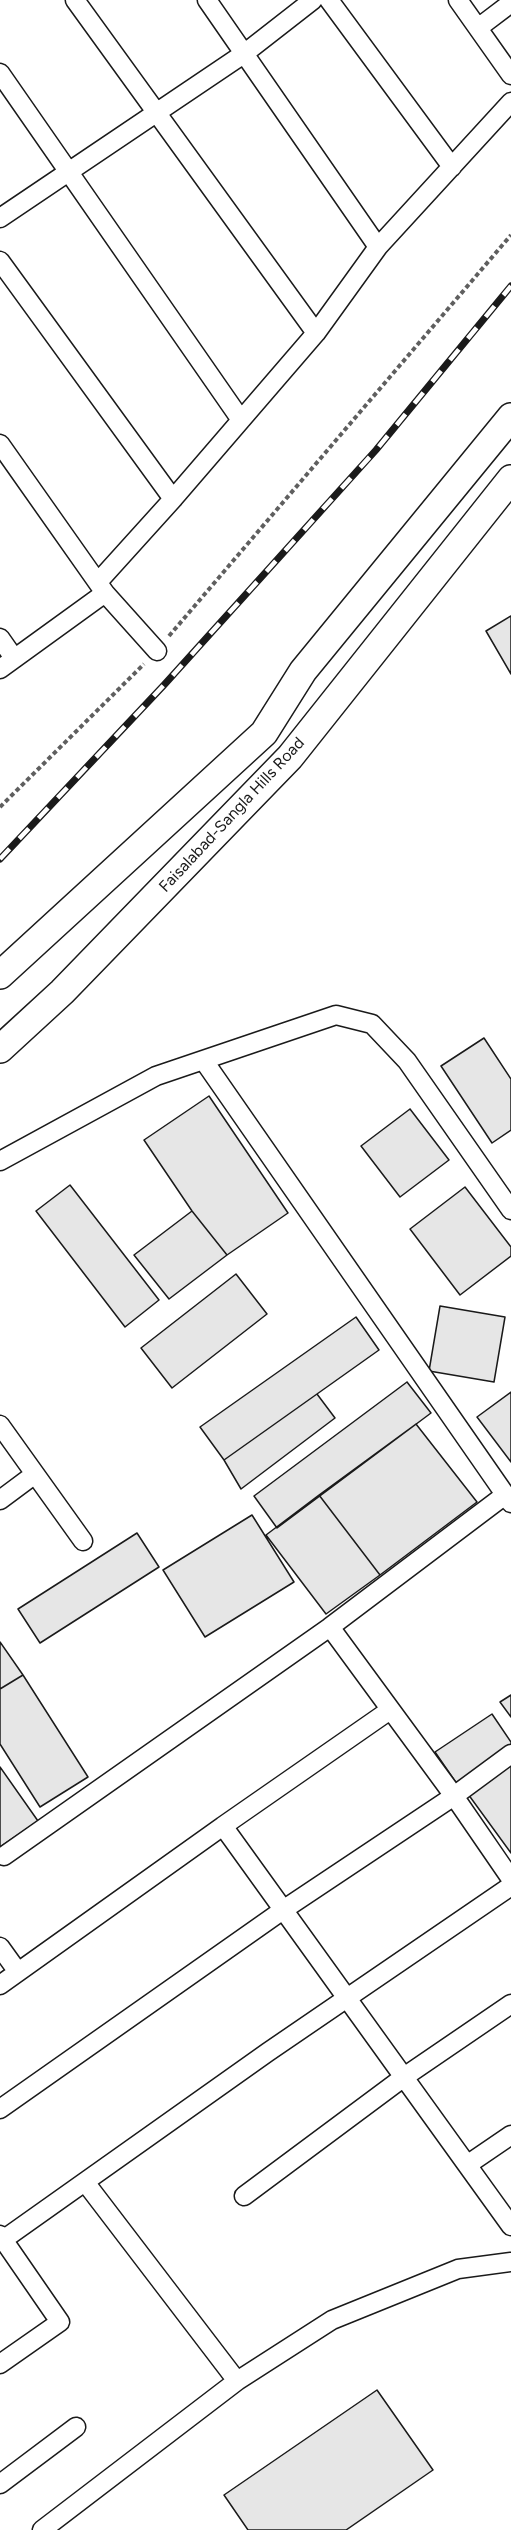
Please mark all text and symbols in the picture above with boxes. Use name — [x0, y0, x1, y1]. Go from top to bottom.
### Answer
street label: Faisalabad-Sangla Hills Road — [155, 734, 309, 896]

